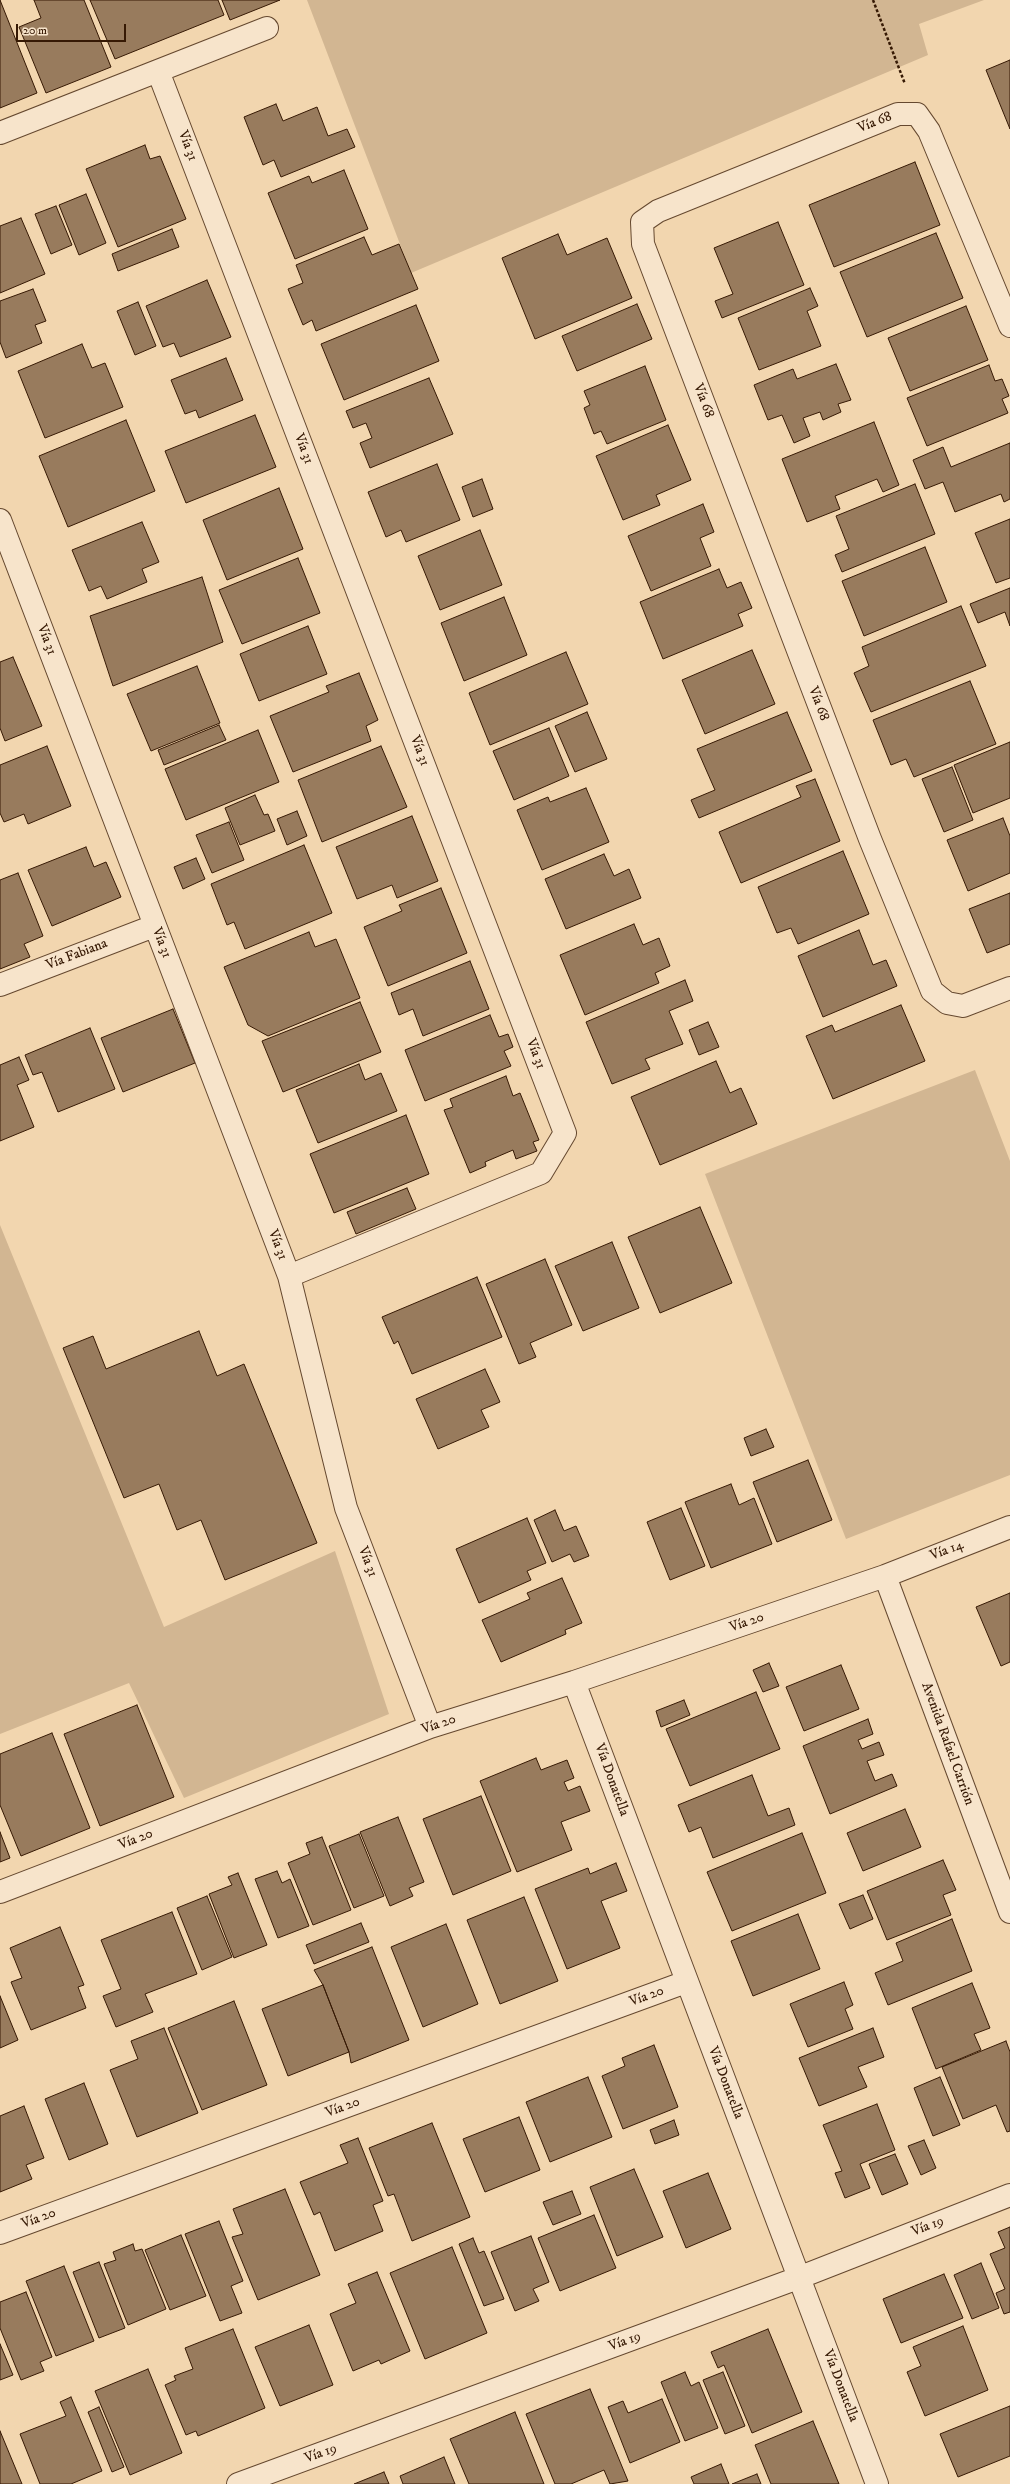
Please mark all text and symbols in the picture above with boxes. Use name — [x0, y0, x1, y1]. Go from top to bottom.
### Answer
scale bar — [18, 16, 128, 42]
text: 20 m — [23, 23, 47, 38]
street label: Vía 68 — [855, 109, 895, 137]
street label: Vía 31 — [174, 128, 200, 164]
street label: Vía 68 — [689, 382, 717, 420]
street label: Vía 31 — [290, 431, 316, 467]
street label: Vía 31 — [33, 622, 59, 658]
street label: Vía 68 — [804, 685, 832, 723]
street label: Vía 31 — [406, 733, 432, 769]
street label: Vía 31 — [148, 925, 174, 961]
street label: Vía Fabiana — [44, 936, 110, 974]
street label: Vía 31 — [522, 1036, 548, 1072]
street label: Vía 31 — [264, 1227, 290, 1263]
street label: Vía 14 — [928, 1537, 966, 1565]
street label: Vía 31 — [354, 1544, 380, 1580]
street label: Vía 20 — [728, 1609, 766, 1637]
street label: Avenida Rafael Carrión — [917, 1680, 977, 1808]
street label: Vía 20 — [420, 1711, 458, 1739]
street label: Vía Donatella — [590, 1741, 632, 1819]
street label: Vía 20 — [116, 1826, 156, 1854]
street label: Vía 20 — [627, 1983, 667, 2011]
street label: Vía Donatella — [704, 2044, 746, 2122]
street label: Vía 20 — [323, 2094, 363, 2122]
street label: Vía 20 — [19, 2205, 59, 2233]
street label: Vía 19 — [910, 2213, 946, 2241]
street label: Vía 19 — [607, 2328, 643, 2356]
street label: Vía Donatella — [819, 2347, 861, 2425]
street label: Vía 19 — [303, 2440, 339, 2468]

